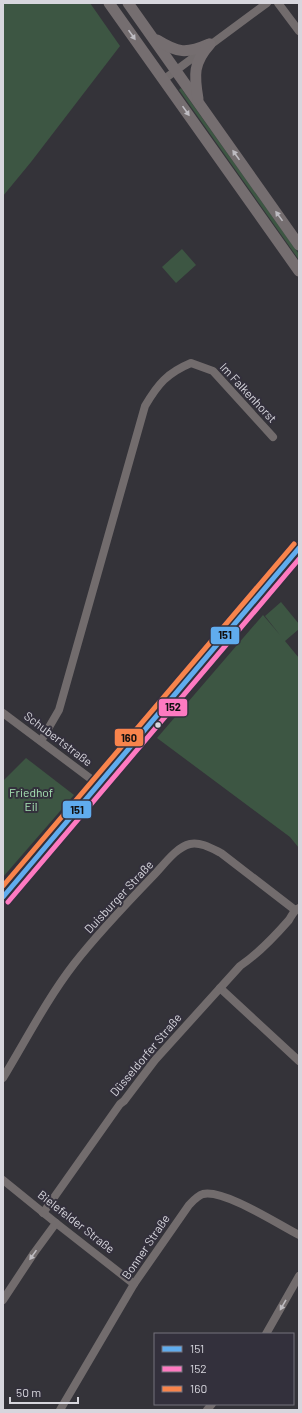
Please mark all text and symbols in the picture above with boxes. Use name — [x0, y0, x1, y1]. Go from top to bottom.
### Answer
one-way arrow — [128, 30, 136, 40]
one-way arrow — [182, 106, 190, 117]
one-way arrow — [232, 150, 240, 161]
one-way arrow — [275, 211, 283, 221]
street label: Im Falkenhorst — [217, 359, 280, 425]
line badge: 151 — [210, 626, 240, 645]
text: 151 — [218, 628, 232, 641]
line badge: 152 — [158, 698, 188, 717]
text: 152 — [165, 700, 181, 713]
street label: Schubertstraße — [22, 708, 95, 768]
unlabelled marker — [153, 720, 163, 730]
line badge: 160 — [114, 728, 144, 747]
text: 160 — [121, 731, 137, 744]
park label: Friedhof Eil — [9, 785, 53, 813]
line badge: 151 — [62, 800, 92, 819]
text: 151 — [70, 803, 84, 816]
street label: Duisburger Straße — [81, 857, 156, 936]
street label: Düsseldorfer Straße — [107, 1010, 184, 1099]
street label: Bielefelder Straße — [35, 1187, 118, 1256]
street label: Bonner Straße — [118, 1211, 172, 1281]
one-way arrow — [29, 1250, 37, 1260]
one-way arrow — [279, 1299, 286, 1311]
legend — [154, 1333, 294, 1405]
text: 151 — [190, 1341, 204, 1355]
text: 152 — [190, 1361, 207, 1375]
scale bar — [10, 1379, 78, 1405]
text: 160 — [190, 1381, 207, 1395]
text: 50 m — [16, 1385, 41, 1399]

